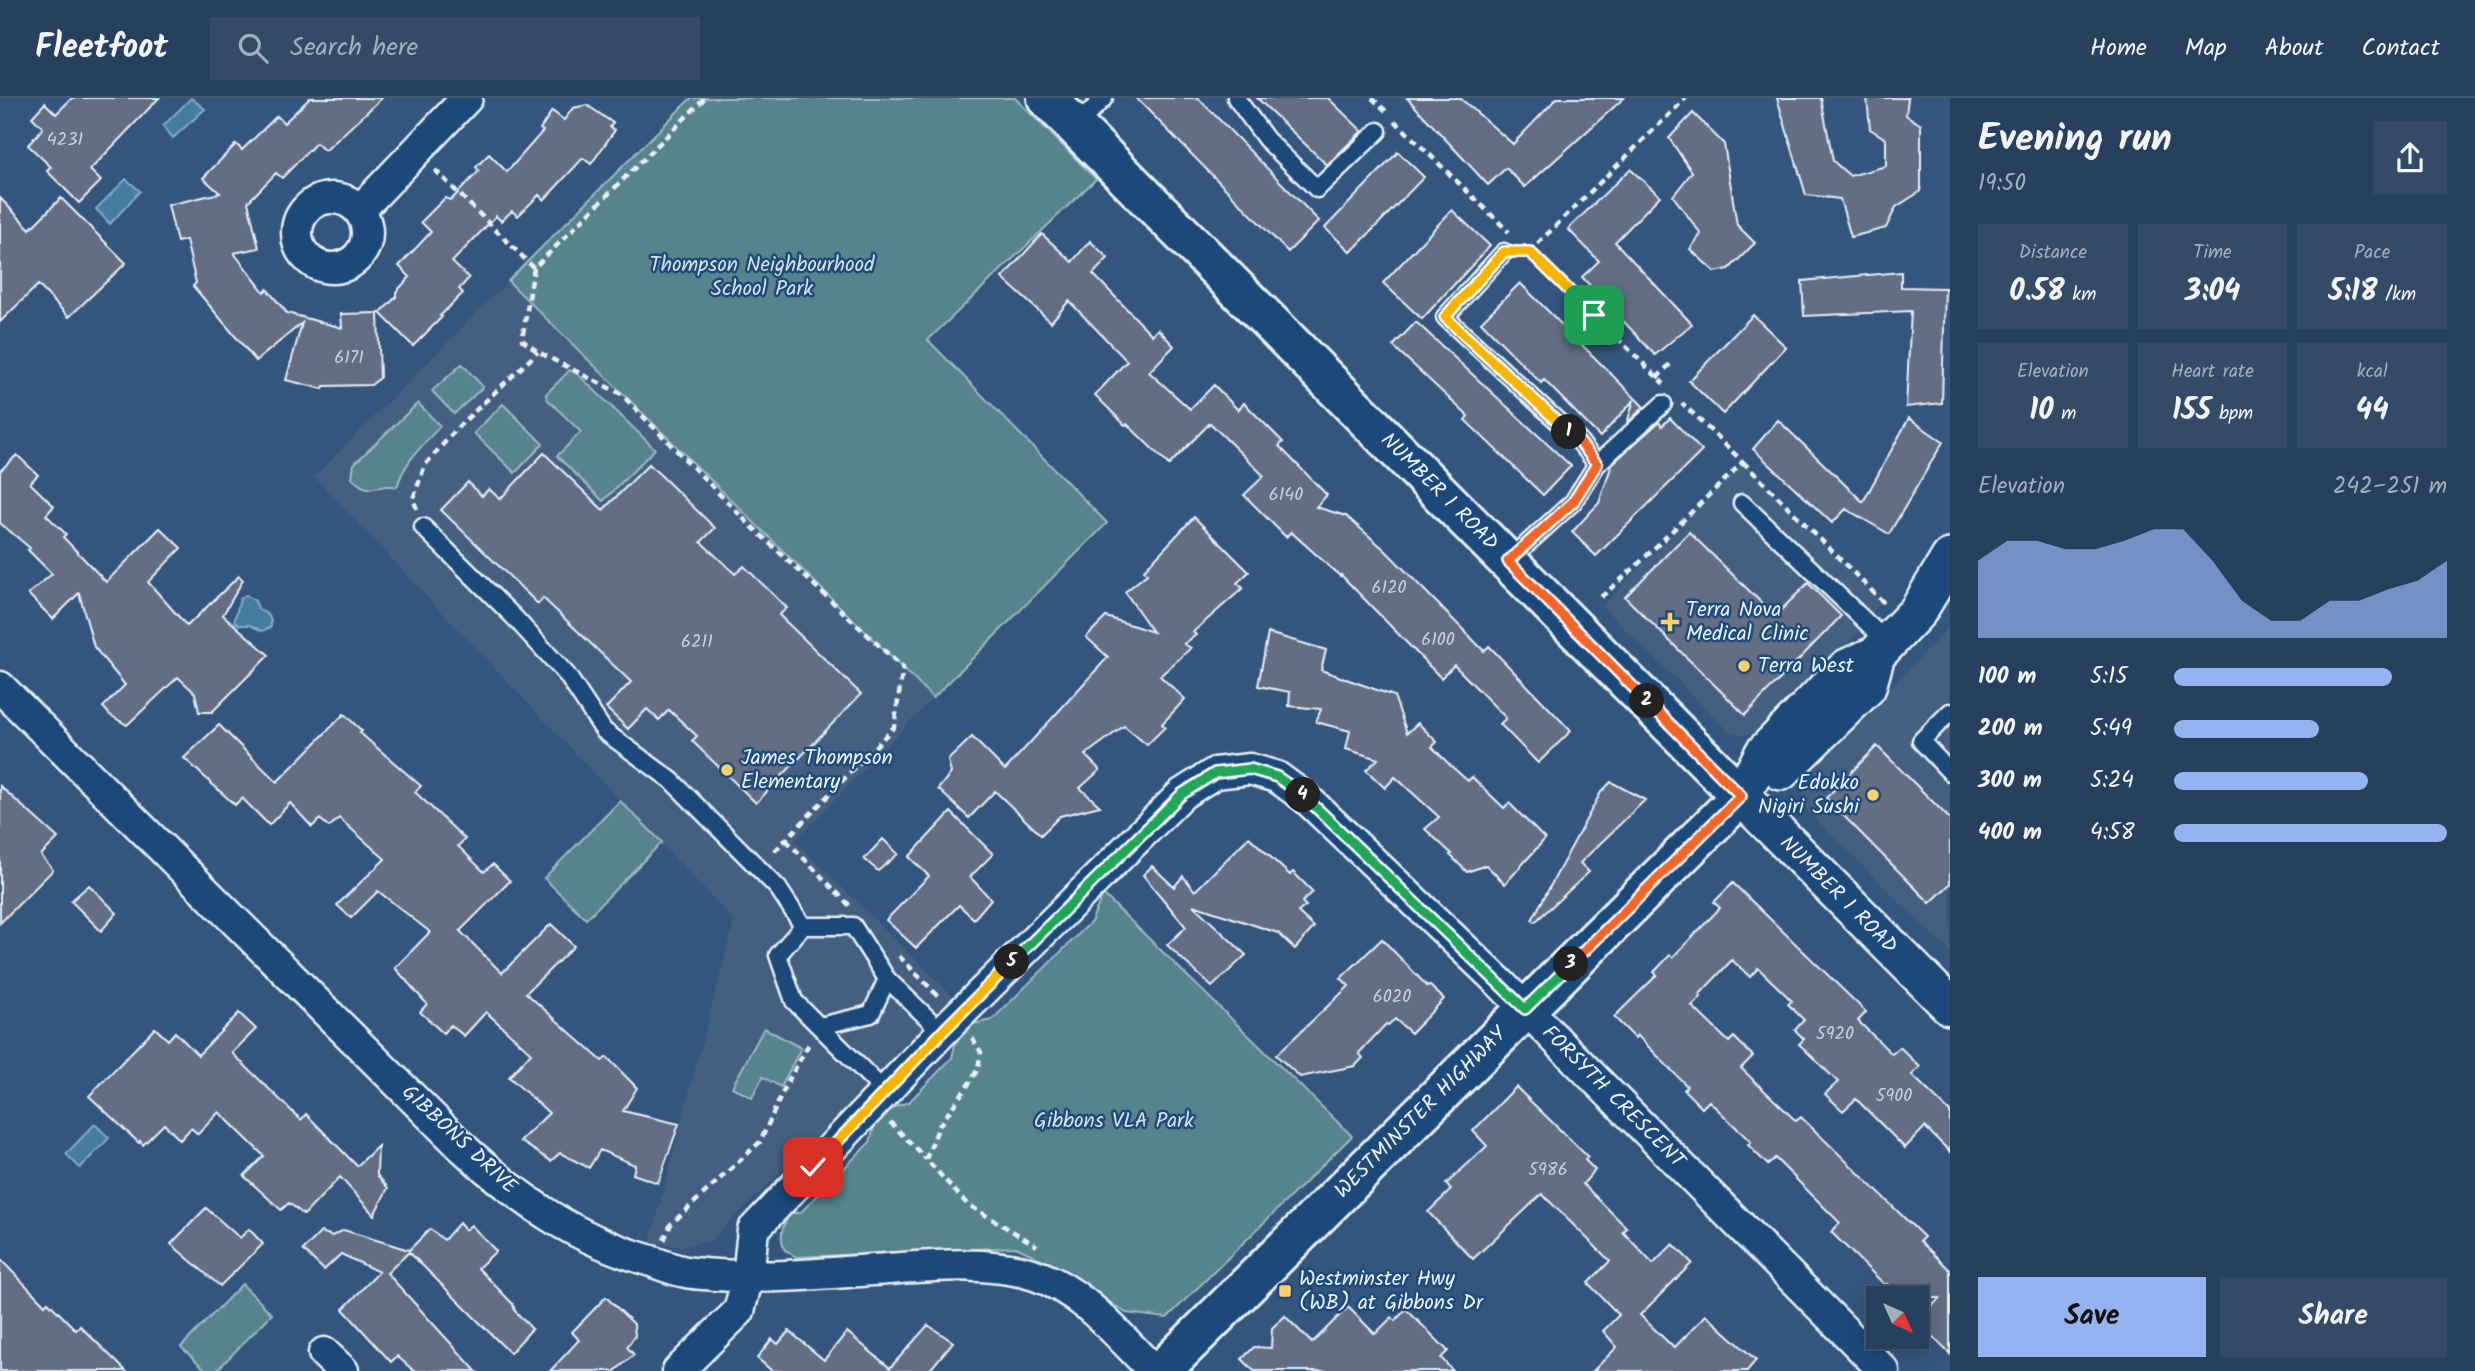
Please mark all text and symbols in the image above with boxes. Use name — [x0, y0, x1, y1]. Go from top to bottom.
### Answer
search box — [210, 17, 700, 80]
text: Fleetfoot — [35, 22, 168, 75]
text: Search here — [290, 27, 418, 69]
icon: search — [234, 29, 272, 67]
text: Home — [2090, 29, 2147, 68]
text: Map — [2185, 29, 2227, 68]
text: About — [2265, 29, 2323, 68]
text: Contact — [2361, 29, 2440, 68]
text: Evening run — [1978, 110, 2172, 170]
button: share — [2373, 121, 2447, 195]
house number: 4231 — [47, 126, 83, 155]
text: 19:50 — [1978, 166, 2026, 202]
text: Distance — [2019, 238, 2087, 268]
text: Time — [2193, 238, 2232, 268]
text: Pace — [2354, 238, 2390, 268]
park label: Thompson Neighbourhood School Park — [649, 249, 875, 306]
text: 0.58 — [2009, 268, 2065, 316]
text: 3:04 — [2185, 268, 2240, 316]
text: 5:18 — [2328, 268, 2378, 316]
text: km — [2065, 280, 2096, 310]
text: /km — [2378, 280, 2416, 310]
pin — [1564, 285, 1624, 345]
icon: arrive — [1575, 296, 1613, 334]
house number: 6171 — [334, 344, 364, 373]
text: Elevation — [2017, 357, 2089, 387]
text: Heart rate — [2171, 357, 2254, 387]
text: kcal — [2357, 357, 2388, 387]
text: 10 — [2029, 387, 2054, 435]
text: 155 — [2172, 387, 2211, 435]
text: 44 — [2356, 387, 2389, 435]
text: m — [2054, 399, 2076, 429]
text: bpm — [2211, 399, 2253, 429]
pin: 1 — [1552, 414, 1586, 450]
text: 1 — [1566, 416, 1571, 446]
street label: NUMBER 1 ROAD — [1372, 425, 1506, 559]
text: Elevation — [1978, 469, 2065, 505]
text: 242–251 m — [2333, 469, 2447, 505]
house number: 6140 — [1269, 481, 1303, 510]
house number: 6120 — [1371, 574, 1407, 603]
place label: Terra Nova Medical Clinic — [1686, 594, 1809, 651]
marker: Terra Nova Medical Clinic — [1660, 612, 1680, 632]
house number: 6100 — [1421, 626, 1455, 655]
house number: 6211 — [681, 628, 713, 657]
place label: Terra West — [1758, 650, 1855, 683]
marker: Terra West — [1736, 658, 1752, 674]
text: 100 m — [1978, 659, 2036, 695]
text: 5:15 — [2090, 659, 2128, 695]
pin: 2 — [1630, 684, 1664, 718]
text: 2 — [1641, 685, 1652, 715]
text: 200 m — [1978, 711, 2043, 747]
text: 5:49 — [2090, 711, 2132, 747]
place label: James Thompson Elementary — [741, 742, 893, 799]
marker: James Thompson Elementary — [719, 762, 735, 778]
text: 300 m — [1978, 763, 2042, 799]
text: 5:24 — [2090, 763, 2134, 799]
place label: Edokko Nigiri Sushi — [1758, 767, 1860, 824]
pin: 4 — [1286, 778, 1320, 812]
text: 4 — [1297, 779, 1308, 809]
marker: Edokko Nigiri Sushi — [1865, 787, 1881, 803]
text: 400 m — [1978, 815, 2042, 851]
text: 4:58 — [2090, 815, 2135, 851]
street label: NUMBER 1 ROAD — [1771, 828, 1905, 962]
pin: 5 — [995, 944, 1030, 980]
text: 5 — [1007, 946, 1016, 976]
pin: 3 — [1554, 946, 1588, 982]
text: 3 — [1565, 948, 1576, 978]
house number: 6020 — [1373, 983, 1411, 1012]
street label: WESTMINSTER HIGHWAY — [1327, 1018, 1516, 1207]
street label: FORSYTH CRESCENT — [1534, 1018, 1694, 1178]
house number: 5920 — [1816, 1020, 1854, 1049]
street label: GIBBONS DRIVE — [393, 1077, 525, 1203]
house number: 5900 — [1876, 1082, 1912, 1111]
park label: Gibbons VLA Park — [1034, 1105, 1194, 1138]
pin — [783, 1137, 843, 1197]
icon: check — [794, 1148, 832, 1186]
house number: 5986 — [1528, 1156, 1568, 1185]
place label: Westminster Hwy (WB) at Gibbons Dr — [1299, 1263, 1484, 1320]
button: Save — [1978, 1277, 2206, 1357]
button: Share — [2220, 1277, 2447, 1357]
marker: Westminster Hwy (WB) at Gibbons Dr — [1277, 1283, 1293, 1299]
north arrow — [1866, 1286, 1928, 1349]
map controls — [1866, 1286, 1929, 1349]

